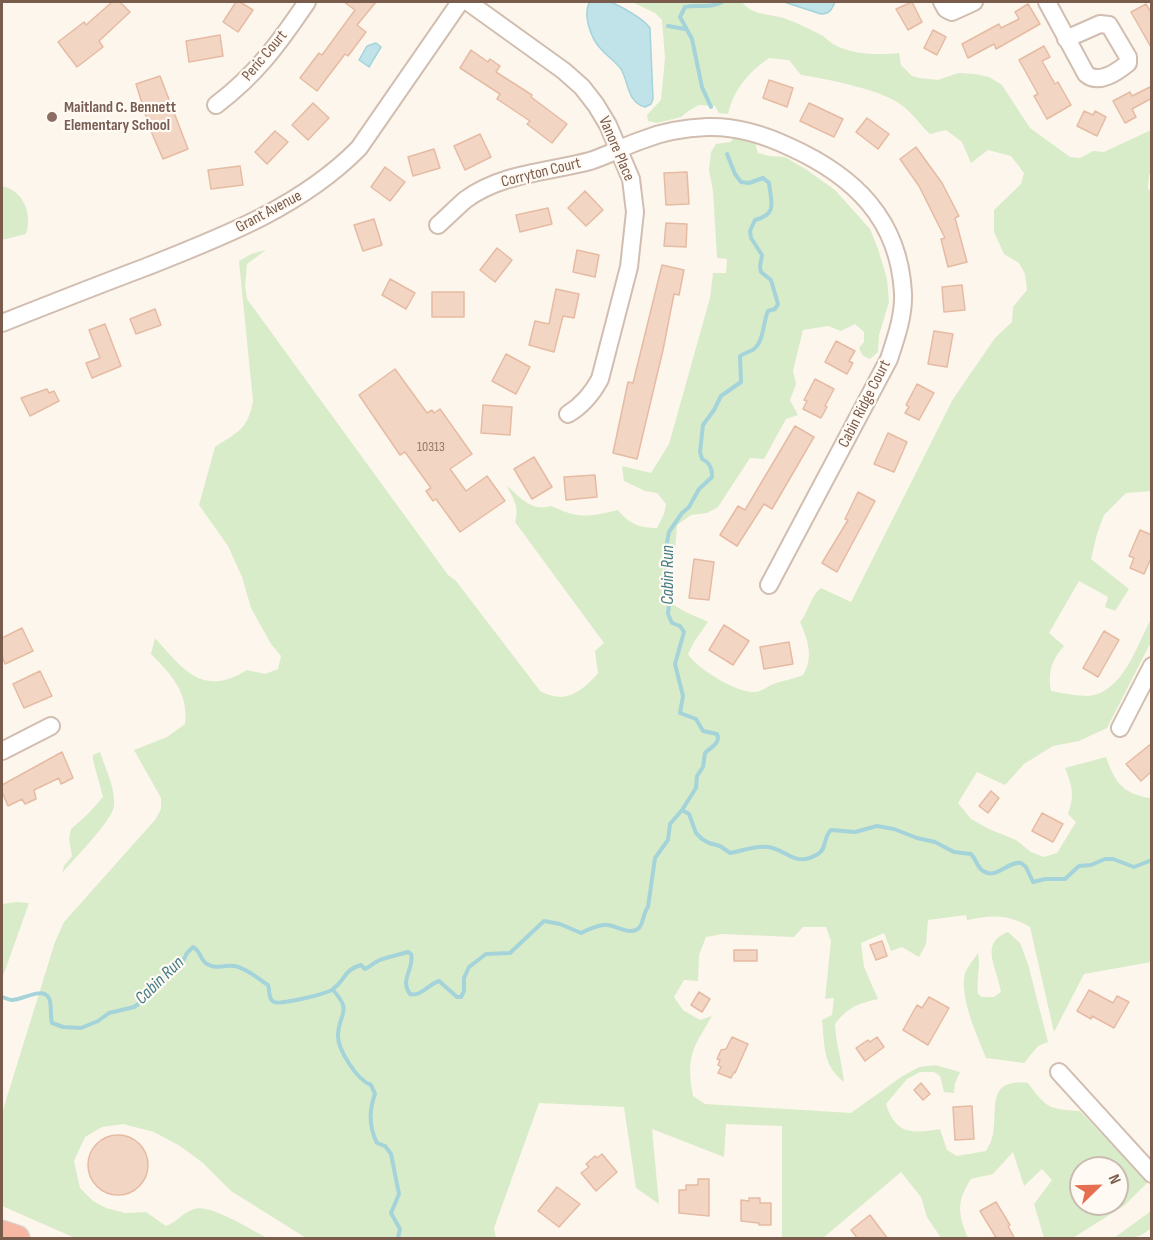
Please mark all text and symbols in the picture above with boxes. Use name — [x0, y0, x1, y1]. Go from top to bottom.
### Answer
street label: Peric Court — [238, 27, 292, 85]
place label: Maitland C. Bennett Elementary School — [64, 98, 176, 136]
marker: Maitland C. Bennett Elementary School — [45, 110, 59, 124]
street label: Vanore Place — [594, 114, 638, 184]
street label: Corryton Court — [499, 154, 583, 192]
street label: Grant Avenue — [233, 187, 305, 237]
street label: Cabin Ridge Court — [835, 357, 895, 451]
house number: 10313 — [417, 439, 445, 455]
water label: Cabin Run — [657, 545, 679, 605]
water label: Cabin Run — [131, 952, 189, 1010]
north arrow — [1069, 1156, 1129, 1216]
text: N — [1104, 1172, 1125, 1187]

